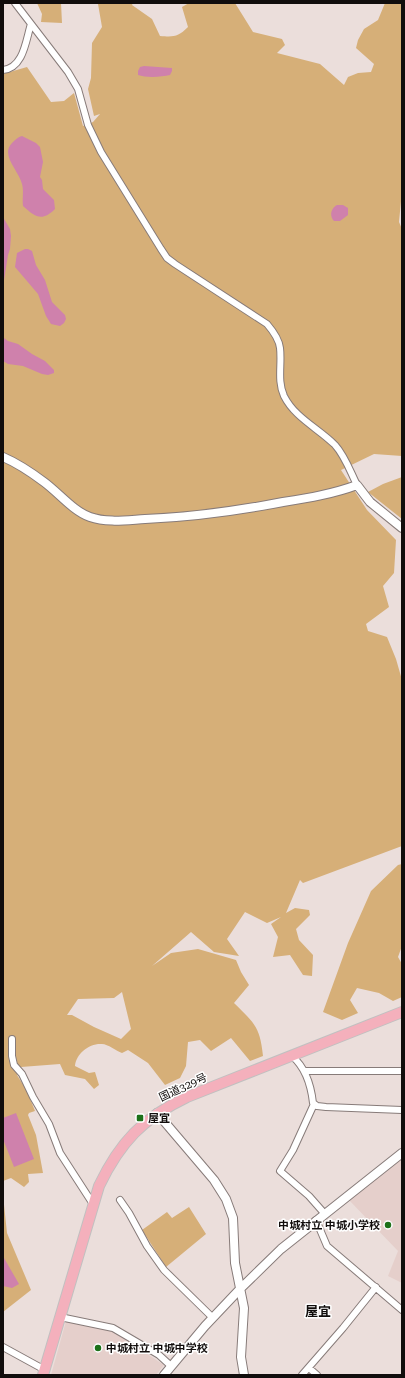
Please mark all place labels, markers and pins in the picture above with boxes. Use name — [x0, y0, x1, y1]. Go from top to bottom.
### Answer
place label: 屋宜 — [148, 1112, 170, 1125]
marker: 屋宜 — [135, 1113, 145, 1123]
place label: 中城村立 中城小学校 — [278, 1219, 380, 1232]
marker: 中城村立 中城小学校 — [383, 1220, 393, 1230]
place label: 中城村立 中城中学校 — [106, 1342, 208, 1355]
marker: 中城村立 中城中学校 — [93, 1343, 103, 1353]

